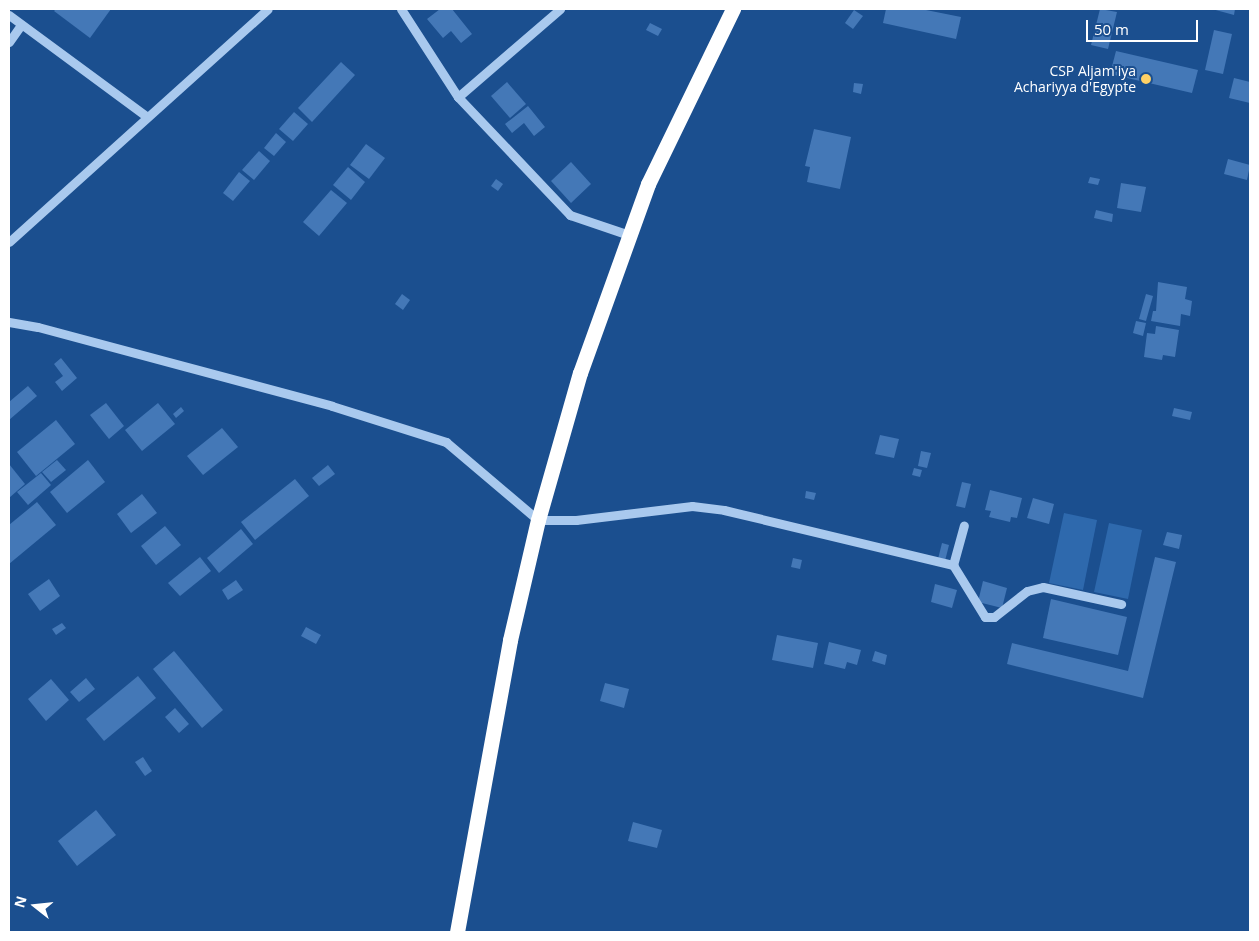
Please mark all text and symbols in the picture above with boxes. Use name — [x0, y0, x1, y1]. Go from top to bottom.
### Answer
scale bar — [1089, 10, 1202, 42]
text: 50 m — [1094, 19, 1129, 39]
place label: CSP Aljam'iya Achariyya d'Egypte — [1014, 63, 1136, 95]
marker: CSP Aljam'iya Achariyya d'Egypte — [1140, 73, 1152, 85]
north arrow — [10, 881, 60, 931]
text: N — [9, 894, 31, 910]

